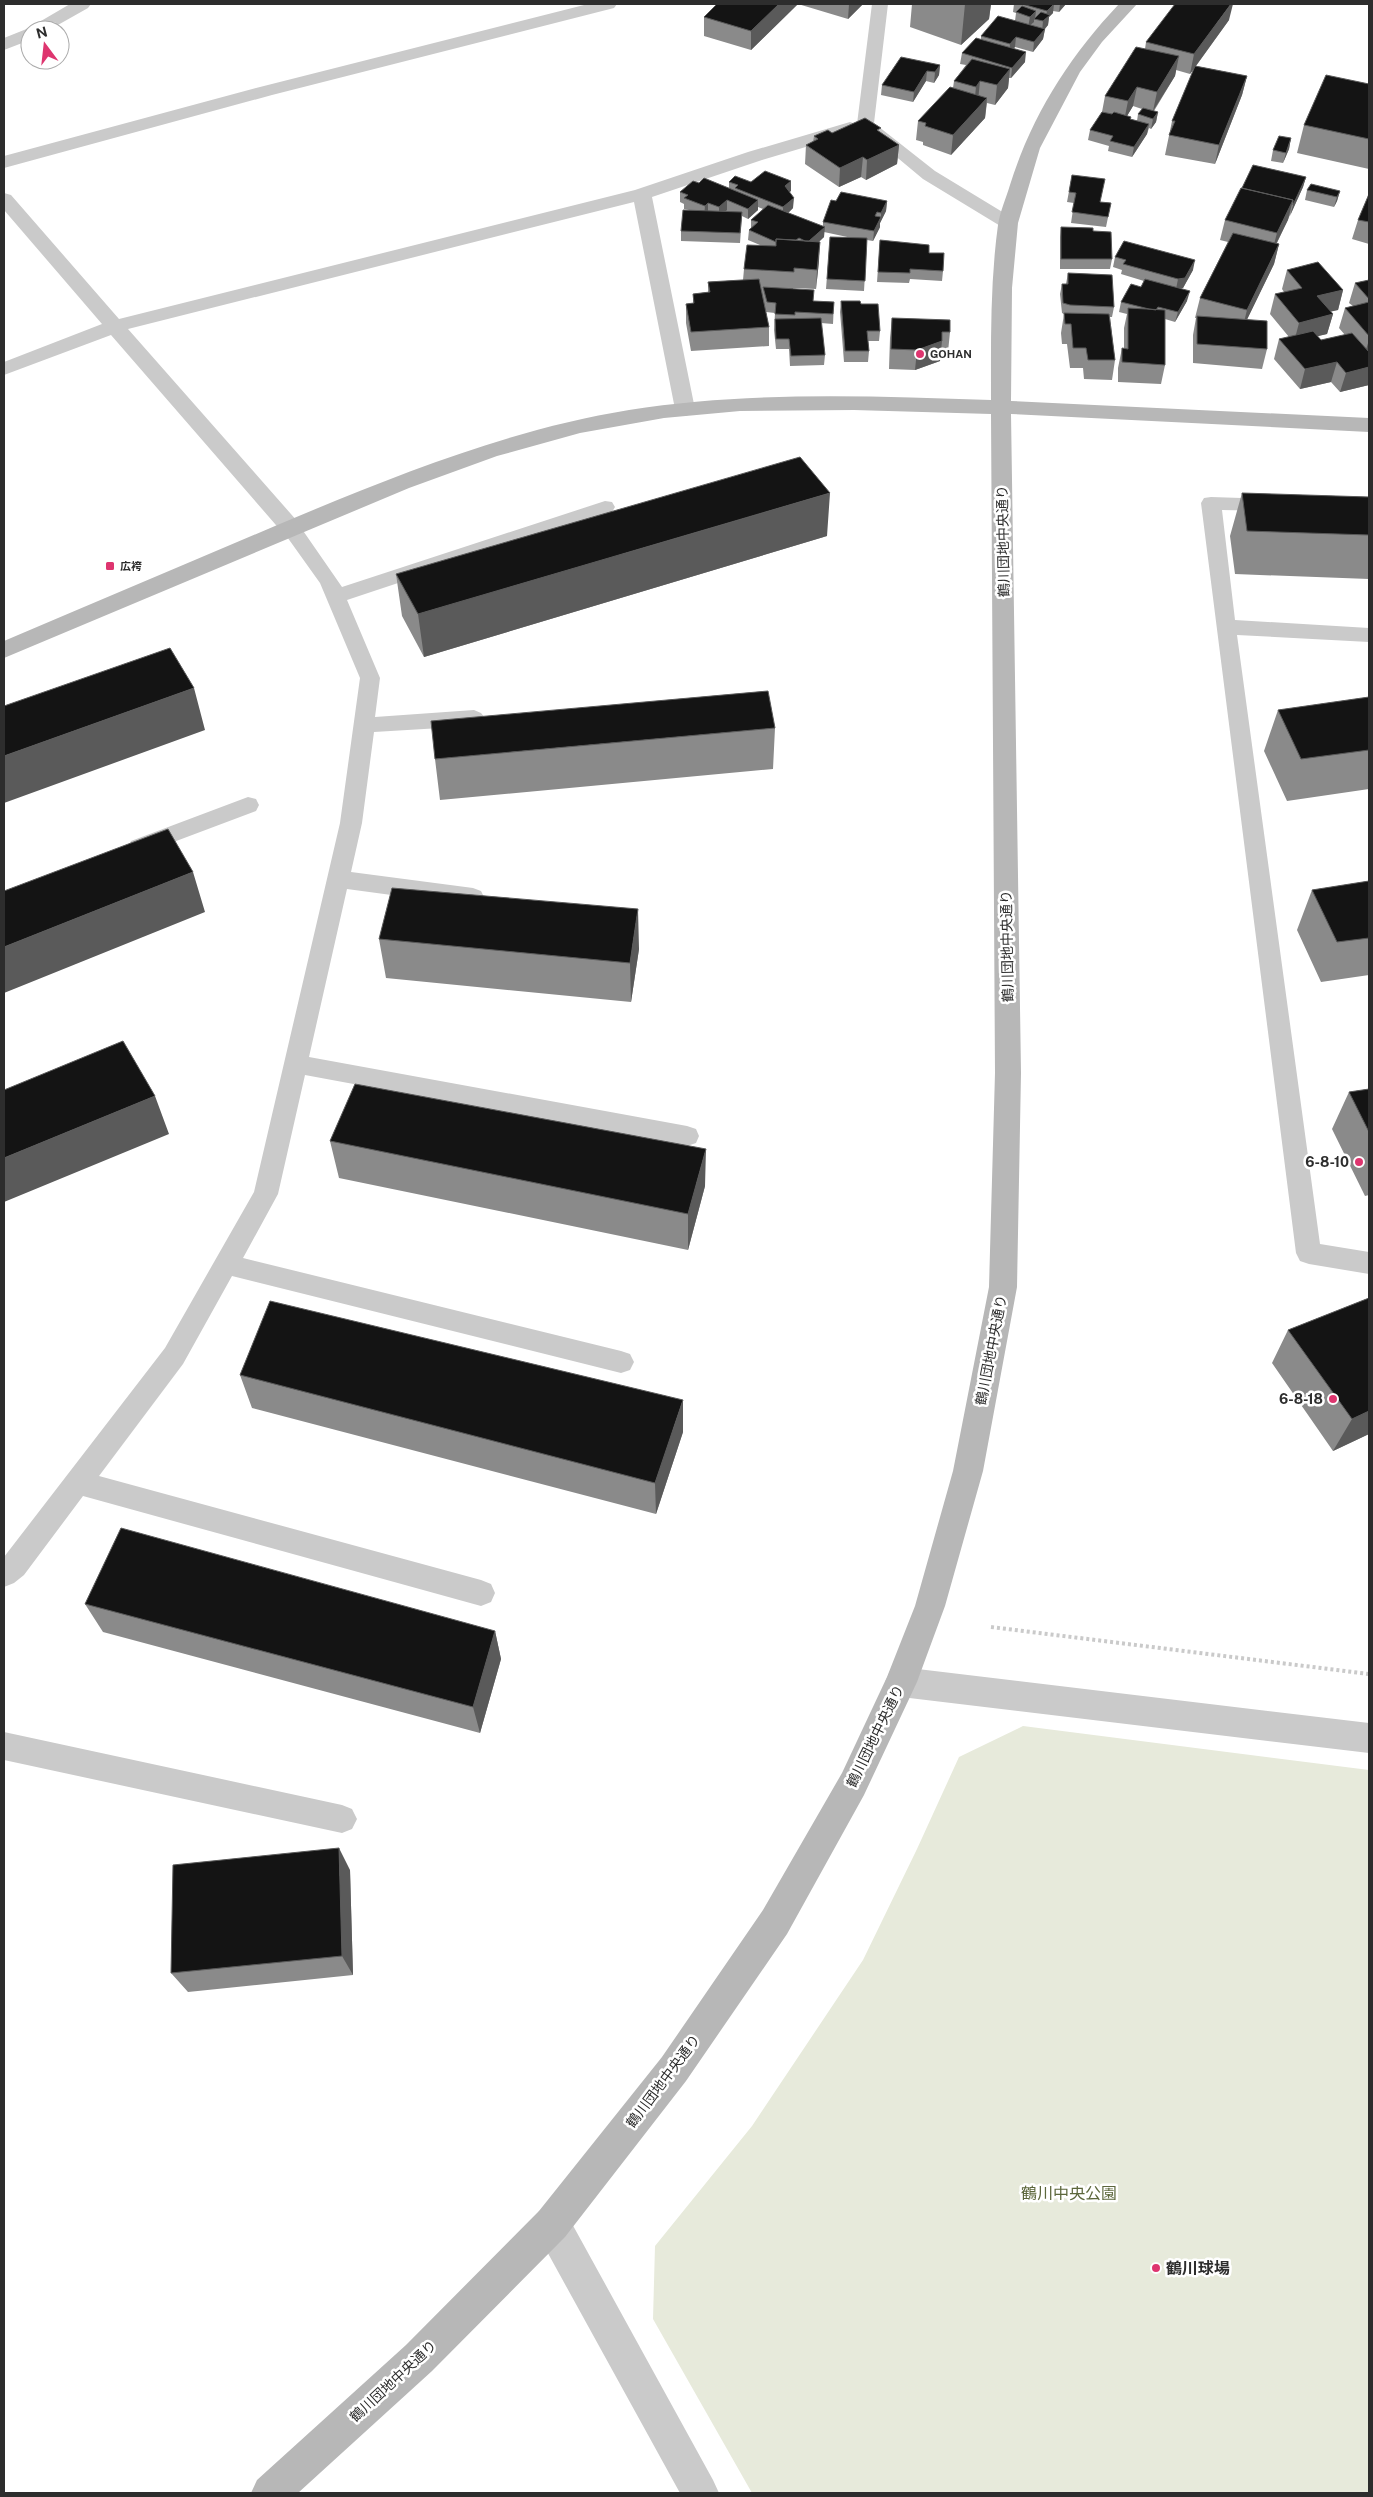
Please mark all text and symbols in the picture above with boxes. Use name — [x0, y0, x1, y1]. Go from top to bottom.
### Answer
north arrow — [20, 20, 70, 70]
text: N — [34, 23, 49, 42]
marker: GOHAN — [914, 348, 926, 360]
place label: GOHAN — [930, 348, 972, 360]
street label: 鶴川団地中央通り — [994, 485, 1012, 597]
marker: 広袴 — [104, 560, 116, 572]
place label: 広袴 — [120, 560, 142, 572]
street label: 鶴川団地中央通り — [998, 890, 1016, 1002]
place label: 6-8-10 — [1305, 1154, 1349, 1170]
marker: 6-8-10 — [1353, 1156, 1365, 1168]
street label: 鶴川団地中央通り — [972, 1294, 1010, 1406]
place label: 6-8-18 — [1279, 1391, 1323, 1407]
marker: 6-8-18 — [1327, 1393, 1339, 1405]
street label: 鶴川団地中央通り — [843, 1682, 907, 1790]
street label: 鶴川団地中央通り — [623, 2031, 703, 2131]
park label: 鶴川中央公園 — [1021, 2184, 1117, 2203]
place label: 鶴川球場 — [1166, 2259, 1230, 2278]
marker: 鶴川球場 — [1150, 2262, 1162, 2274]
street label: 鶴川団地中央通り — [347, 2337, 439, 2425]

